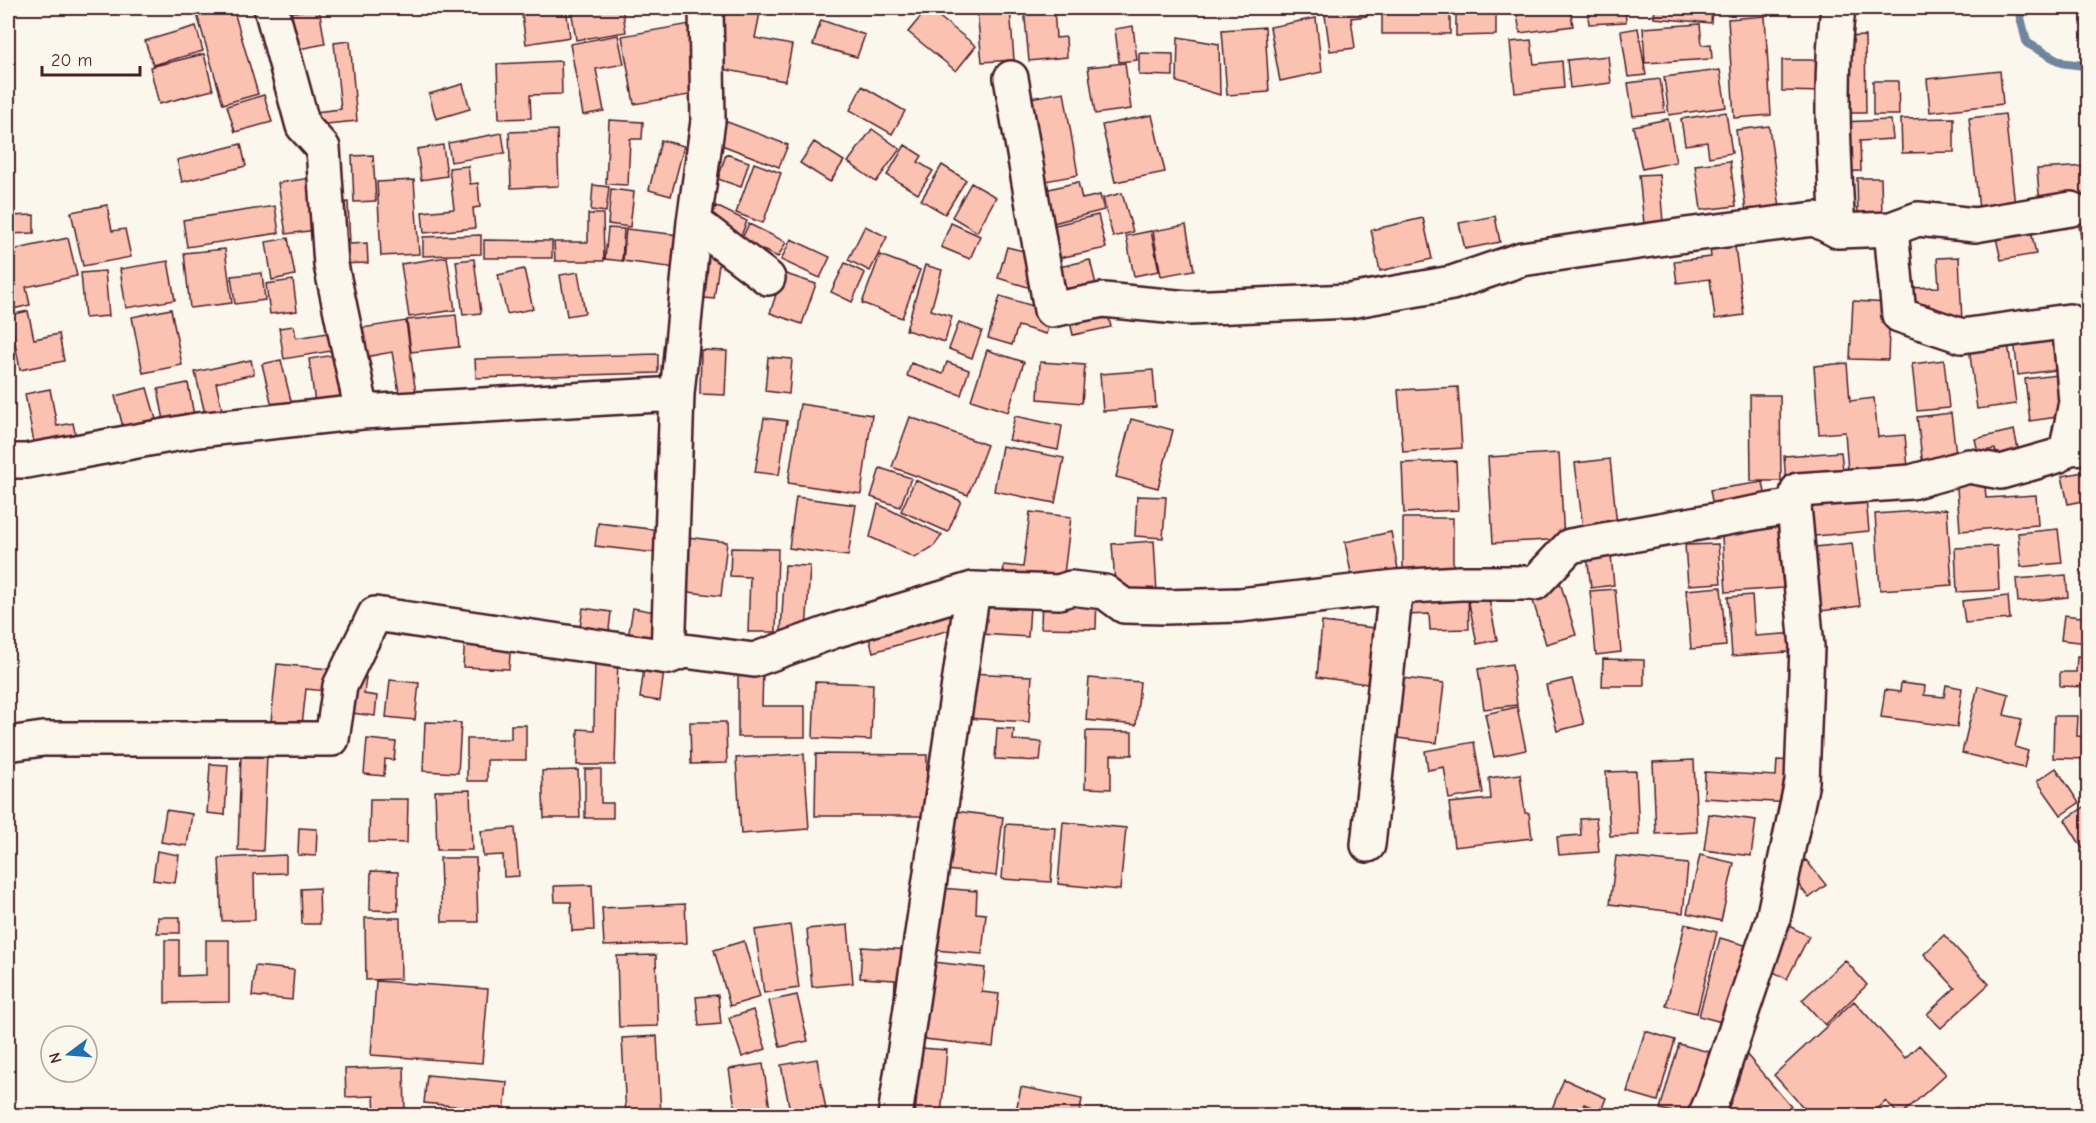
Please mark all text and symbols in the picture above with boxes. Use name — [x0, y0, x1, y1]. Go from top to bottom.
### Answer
scale bar — [42, 39, 140, 77]
text: 20 m — [51, 50, 92, 71]
north arrow — [39, 1024, 99, 1084]
text: N — [45, 1050, 66, 1065]

